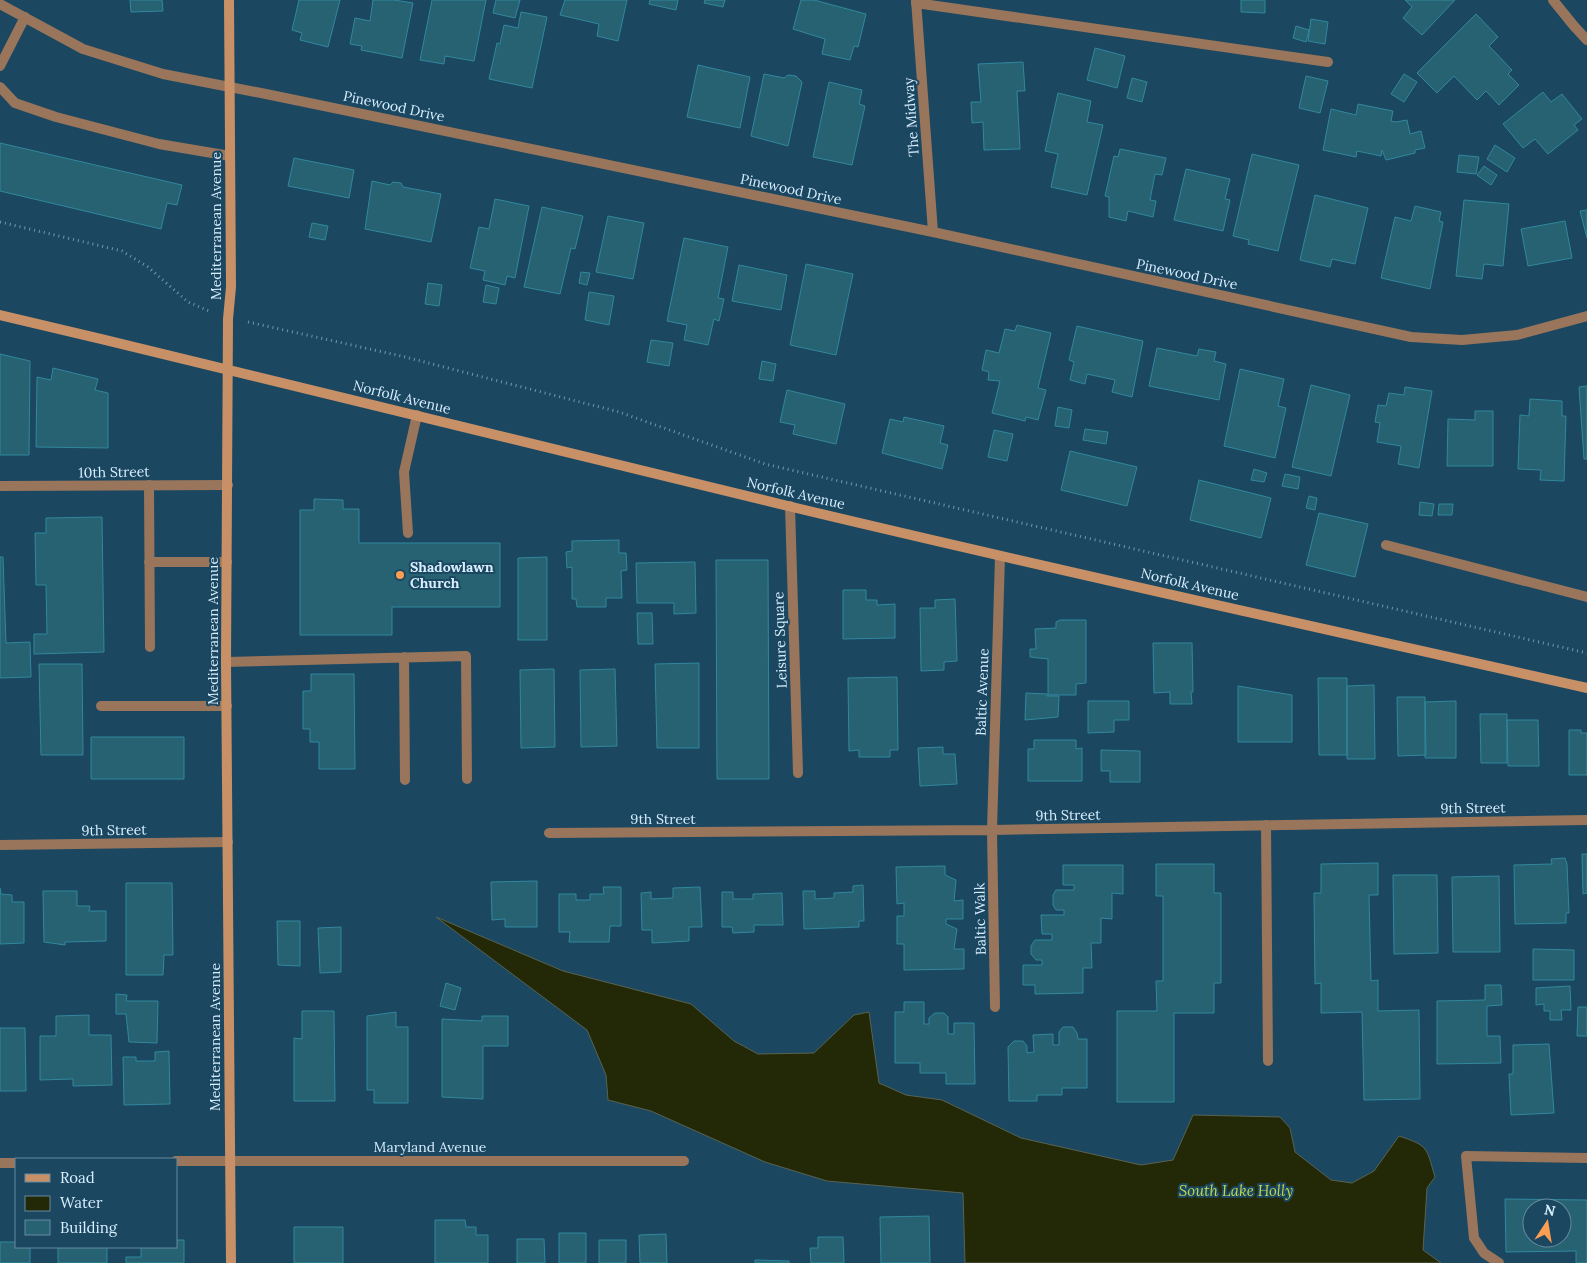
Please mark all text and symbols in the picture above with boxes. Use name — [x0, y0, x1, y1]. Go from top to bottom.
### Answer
street label: The Midway — [899, 76, 923, 157]
street label: Pinewood Drive — [342, 86, 447, 126]
street label: Mediterranean Avenue — [207, 152, 225, 300]
street label: Pinewood Drive — [739, 169, 844, 209]
street label: Pinewood Drive — [1135, 254, 1240, 294]
street label: Norfolk Avenue — [351, 376, 453, 418]
street label: 10th Street — [78, 462, 150, 482]
street label: Norfolk Avenue — [745, 473, 847, 513]
street label: Mediterranean Avenue — [204, 557, 222, 705]
place label: Shadowlawn Church — [410, 558, 494, 592]
street label: Norfolk Avenue — [1139, 564, 1241, 604]
marker: Shadowlawn Church — [394, 569, 406, 581]
street label: Leisure Square — [769, 591, 791, 689]
street label: Baltic Avenue — [971, 647, 993, 736]
street label: 9th Street — [1440, 798, 1506, 818]
street label: 9th Street — [1035, 805, 1101, 825]
street label: 9th Street — [630, 810, 696, 828]
street label: 9th Street — [81, 820, 147, 840]
street label: Baltic Walk — [970, 882, 990, 955]
street label: Mediterranean Avenue — [206, 963, 224, 1111]
street label: Maryland Avenue — [374, 1138, 487, 1156]
legend — [15, 1158, 178, 1248]
text: Road — [60, 1168, 95, 1187]
water label: South Lake Holly — [1179, 1181, 1293, 1200]
text: Water — [60, 1193, 103, 1212]
north arrow — [1522, 1198, 1572, 1248]
text: N — [1543, 1200, 1557, 1220]
text: Building — [60, 1218, 118, 1237]

